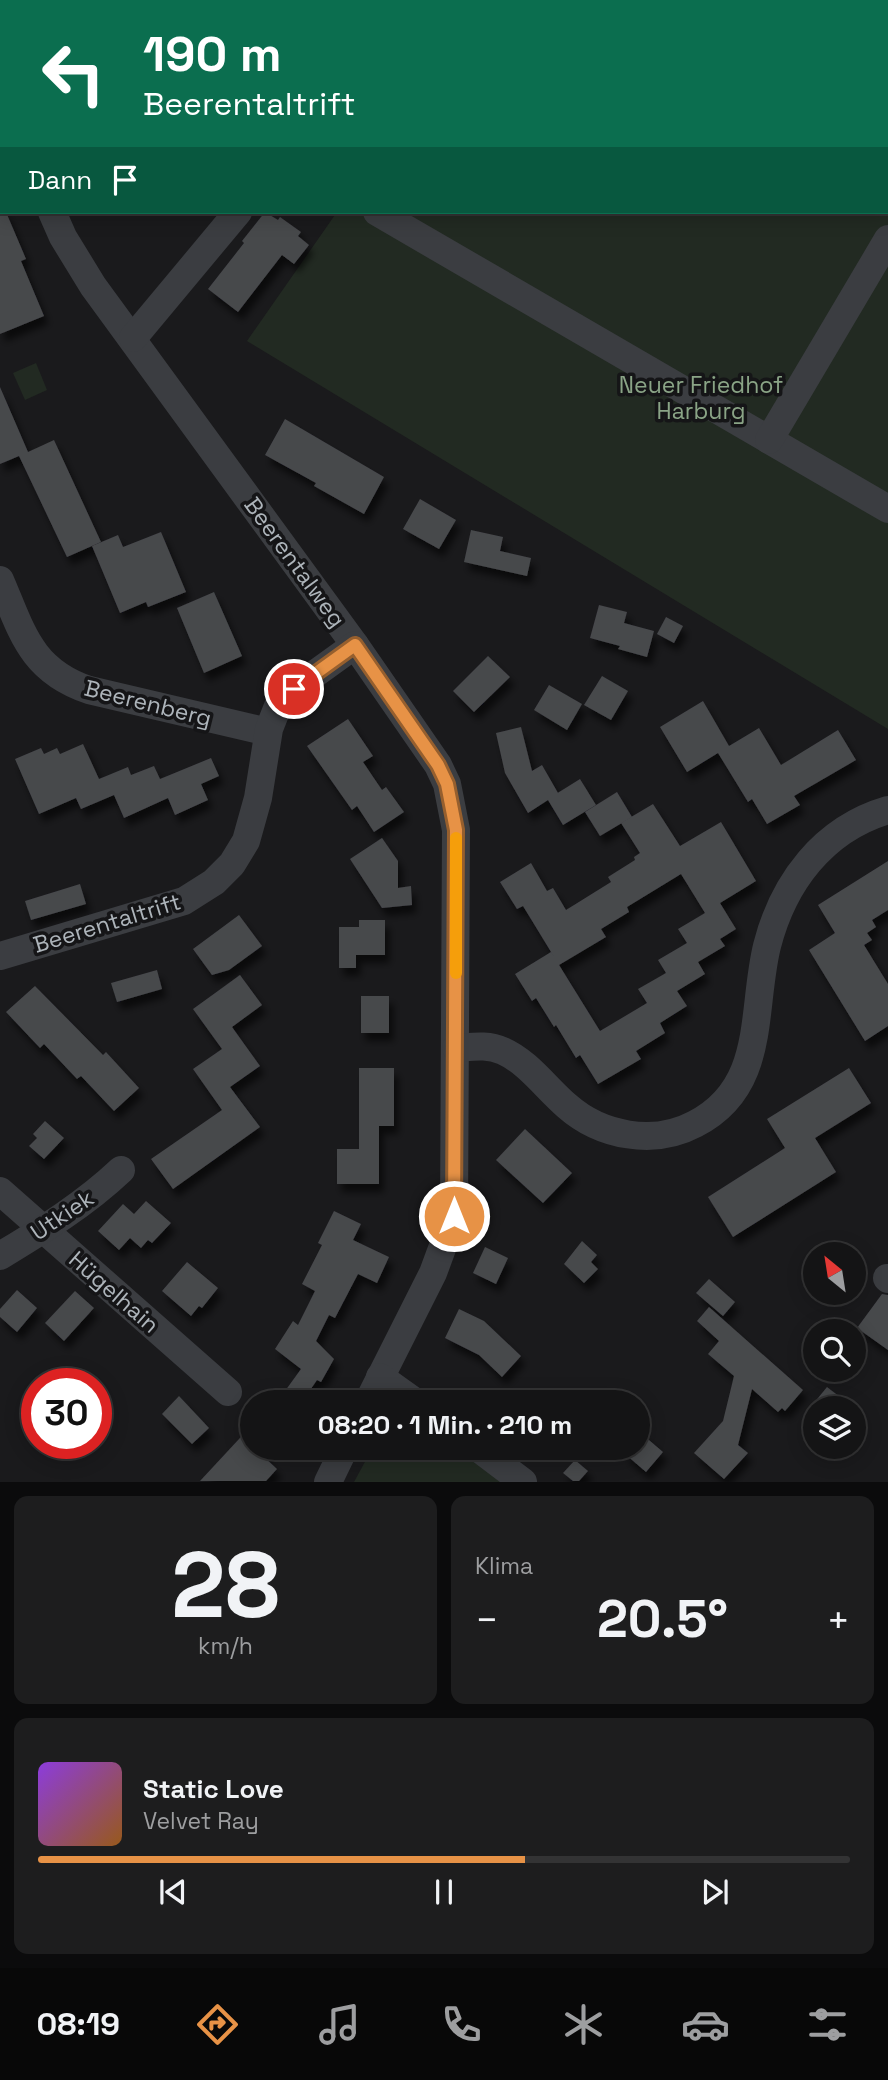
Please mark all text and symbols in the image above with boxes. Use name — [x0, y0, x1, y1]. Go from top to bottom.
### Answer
text: 190 m — [143, 23, 281, 85]
icon: left — [28, 28, 119, 119]
text: Beerentaltrift — [143, 84, 355, 124]
icon: arrive — [106, 161, 144, 199]
text: Dann — [28, 163, 92, 197]
park label: Neuer Friedhof Harburg — [619, 370, 783, 426]
street label: Beerentalweg — [238, 491, 352, 633]
pin — [264, 659, 324, 719]
icon: arrive — [275, 670, 313, 708]
street label: Beerenberg — [81, 673, 215, 733]
street label: Beerentaltrift — [30, 886, 184, 960]
position arrow — [417, 1179, 491, 1253]
street label: Utkiek — [25, 1183, 99, 1247]
north arrow — [803, 1242, 866, 1306]
map controls — [803, 1242, 866, 1459]
street label: Hügelhain — [63, 1245, 165, 1339]
button: search — [803, 1319, 866, 1382]
speed limit sign: 30 — [21, 1368, 112, 1459]
button: layers — [803, 1396, 866, 1459]
text: 08:20 · 1 Min. · 210 m — [318, 1408, 572, 1442]
text: 28 — [171, 1527, 280, 1644]
text: Klima — [475, 1551, 533, 1581]
text: 20.5° — [597, 1586, 728, 1652]
text: − — [475, 1596, 499, 1644]
text: + — [826, 1596, 850, 1644]
text: km/h — [198, 1631, 253, 1661]
text: Static Love — [143, 1772, 284, 1806]
text: Velvet Ray — [143, 1806, 259, 1836]
icon: previous — [154, 1873, 192, 1911]
icon: pause — [425, 1873, 463, 1911]
icon: next — [696, 1873, 734, 1911]
icon: directions — [193, 2000, 242, 2049]
icon: music — [315, 2000, 364, 2049]
icon: phone — [437, 2000, 486, 2049]
icon: climate — [559, 2000, 608, 2049]
icon: car — [681, 2000, 730, 2049]
icon: filters — [803, 2000, 852, 2049]
text: 08:19 — [36, 2004, 120, 2044]

